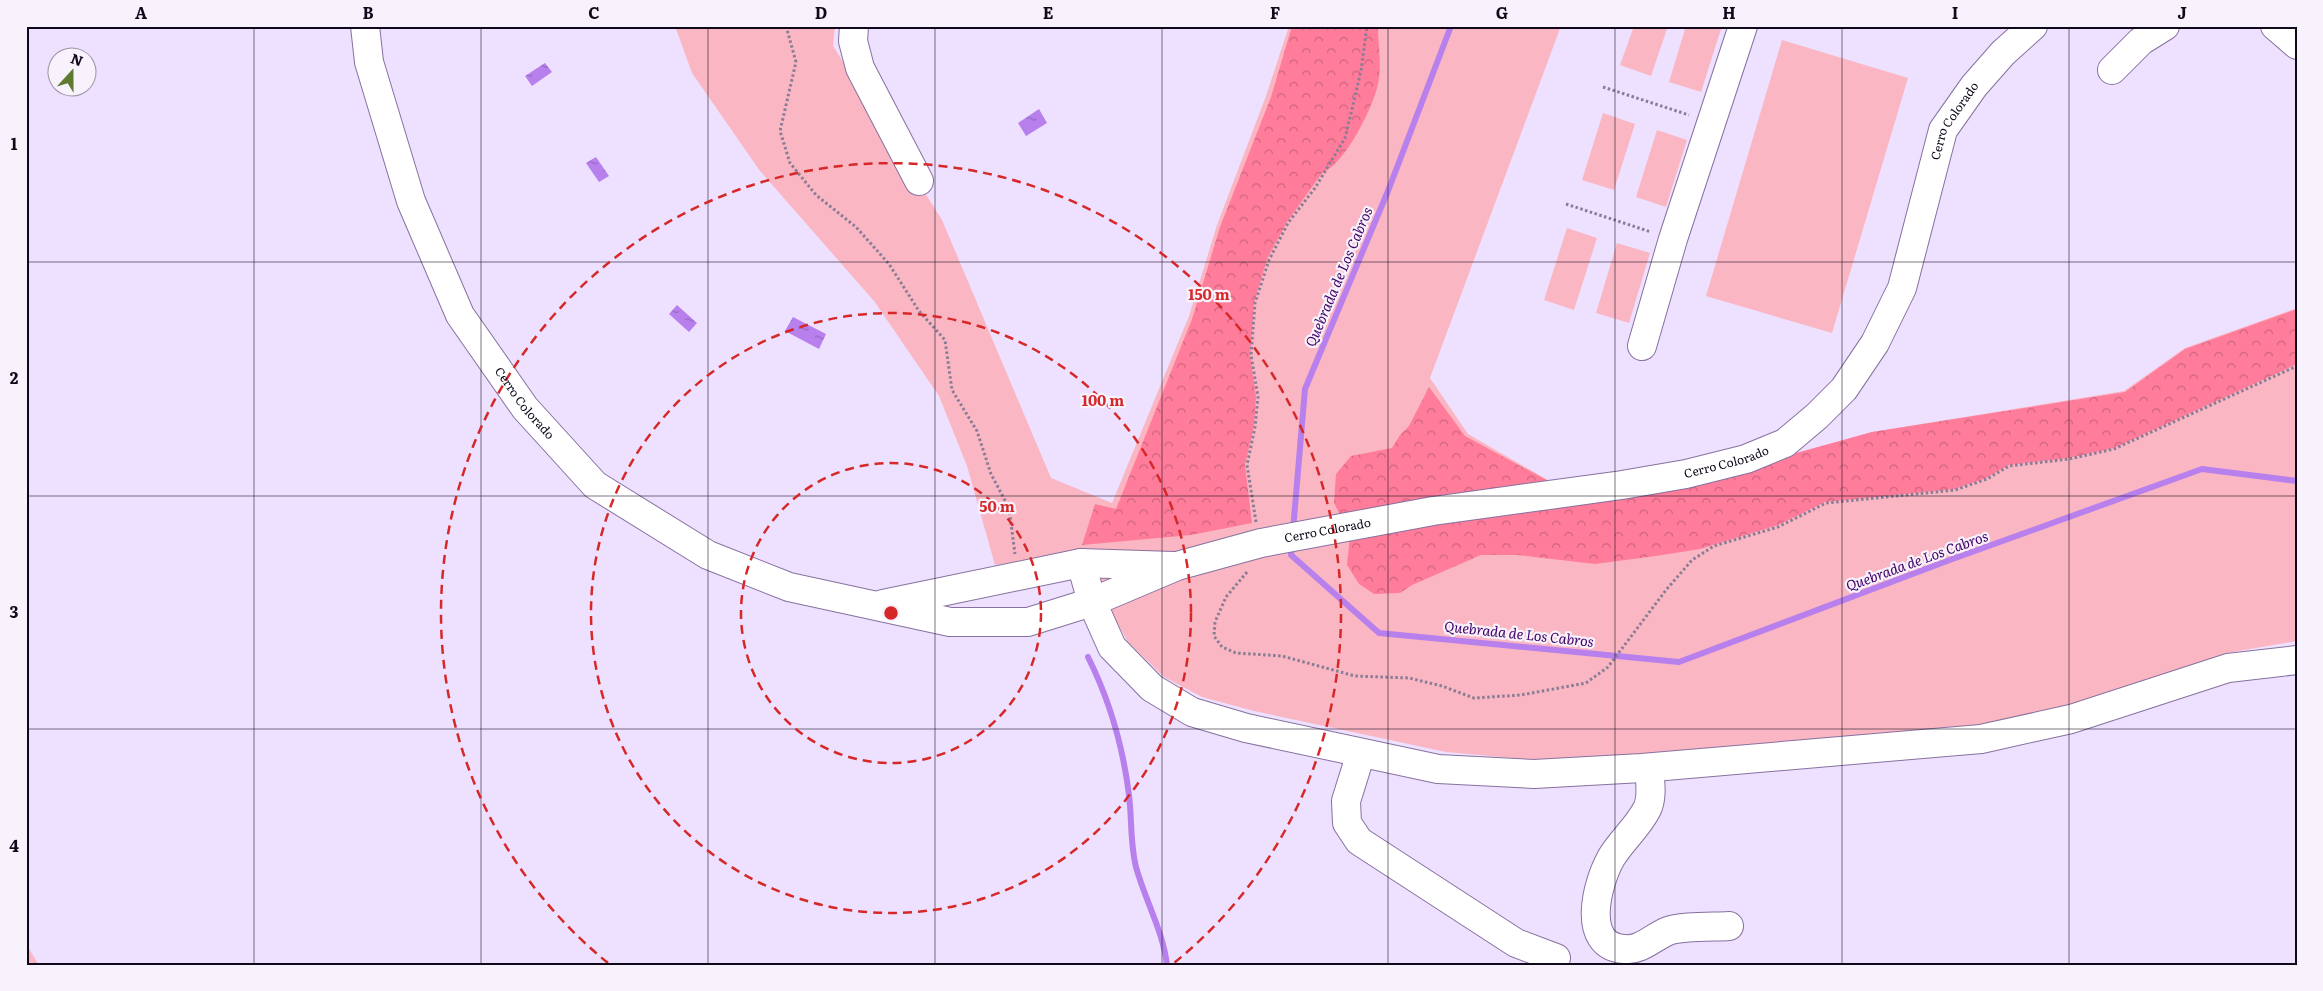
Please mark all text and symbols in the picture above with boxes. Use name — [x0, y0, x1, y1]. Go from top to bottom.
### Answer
text: A — [135, 0, 147, 24]
text: B — [362, 0, 374, 24]
text: C — [588, 0, 600, 24]
text: D — [815, 0, 827, 24]
text: E — [1043, 0, 1054, 24]
text: F — [1270, 0, 1280, 24]
text: G — [1496, 0, 1508, 24]
text: H — [1722, 0, 1736, 24]
text: I — [1952, 0, 1958, 24]
text: J — [2177, 0, 2187, 24]
text: N — [68, 47, 86, 70]
north arrow — [48, 48, 98, 98]
street label: Cerro Colorado — [1926, 78, 1982, 162]
text: 1 — [11, 131, 18, 155]
water label: Quebrada de Los Cabros — [1300, 204, 1377, 350]
text: 150 m — [1188, 282, 1230, 305]
street label: Cerro Colorado — [491, 363, 559, 443]
text: 2 — [10, 365, 19, 389]
text: 100 m — [1082, 388, 1124, 411]
street label: Cerro Colorado — [1682, 441, 1771, 482]
text: 50 m — [979, 494, 1015, 517]
street label: Cerro Colorado — [1283, 513, 1372, 546]
water label: Quebrada de Los Cabros — [1843, 525, 1991, 595]
text: 3 — [10, 599, 19, 623]
centre of rings — [882, 604, 900, 622]
water label: Quebrada de Los Cabros — [1443, 615, 1595, 651]
text: 4 — [9, 833, 19, 857]

